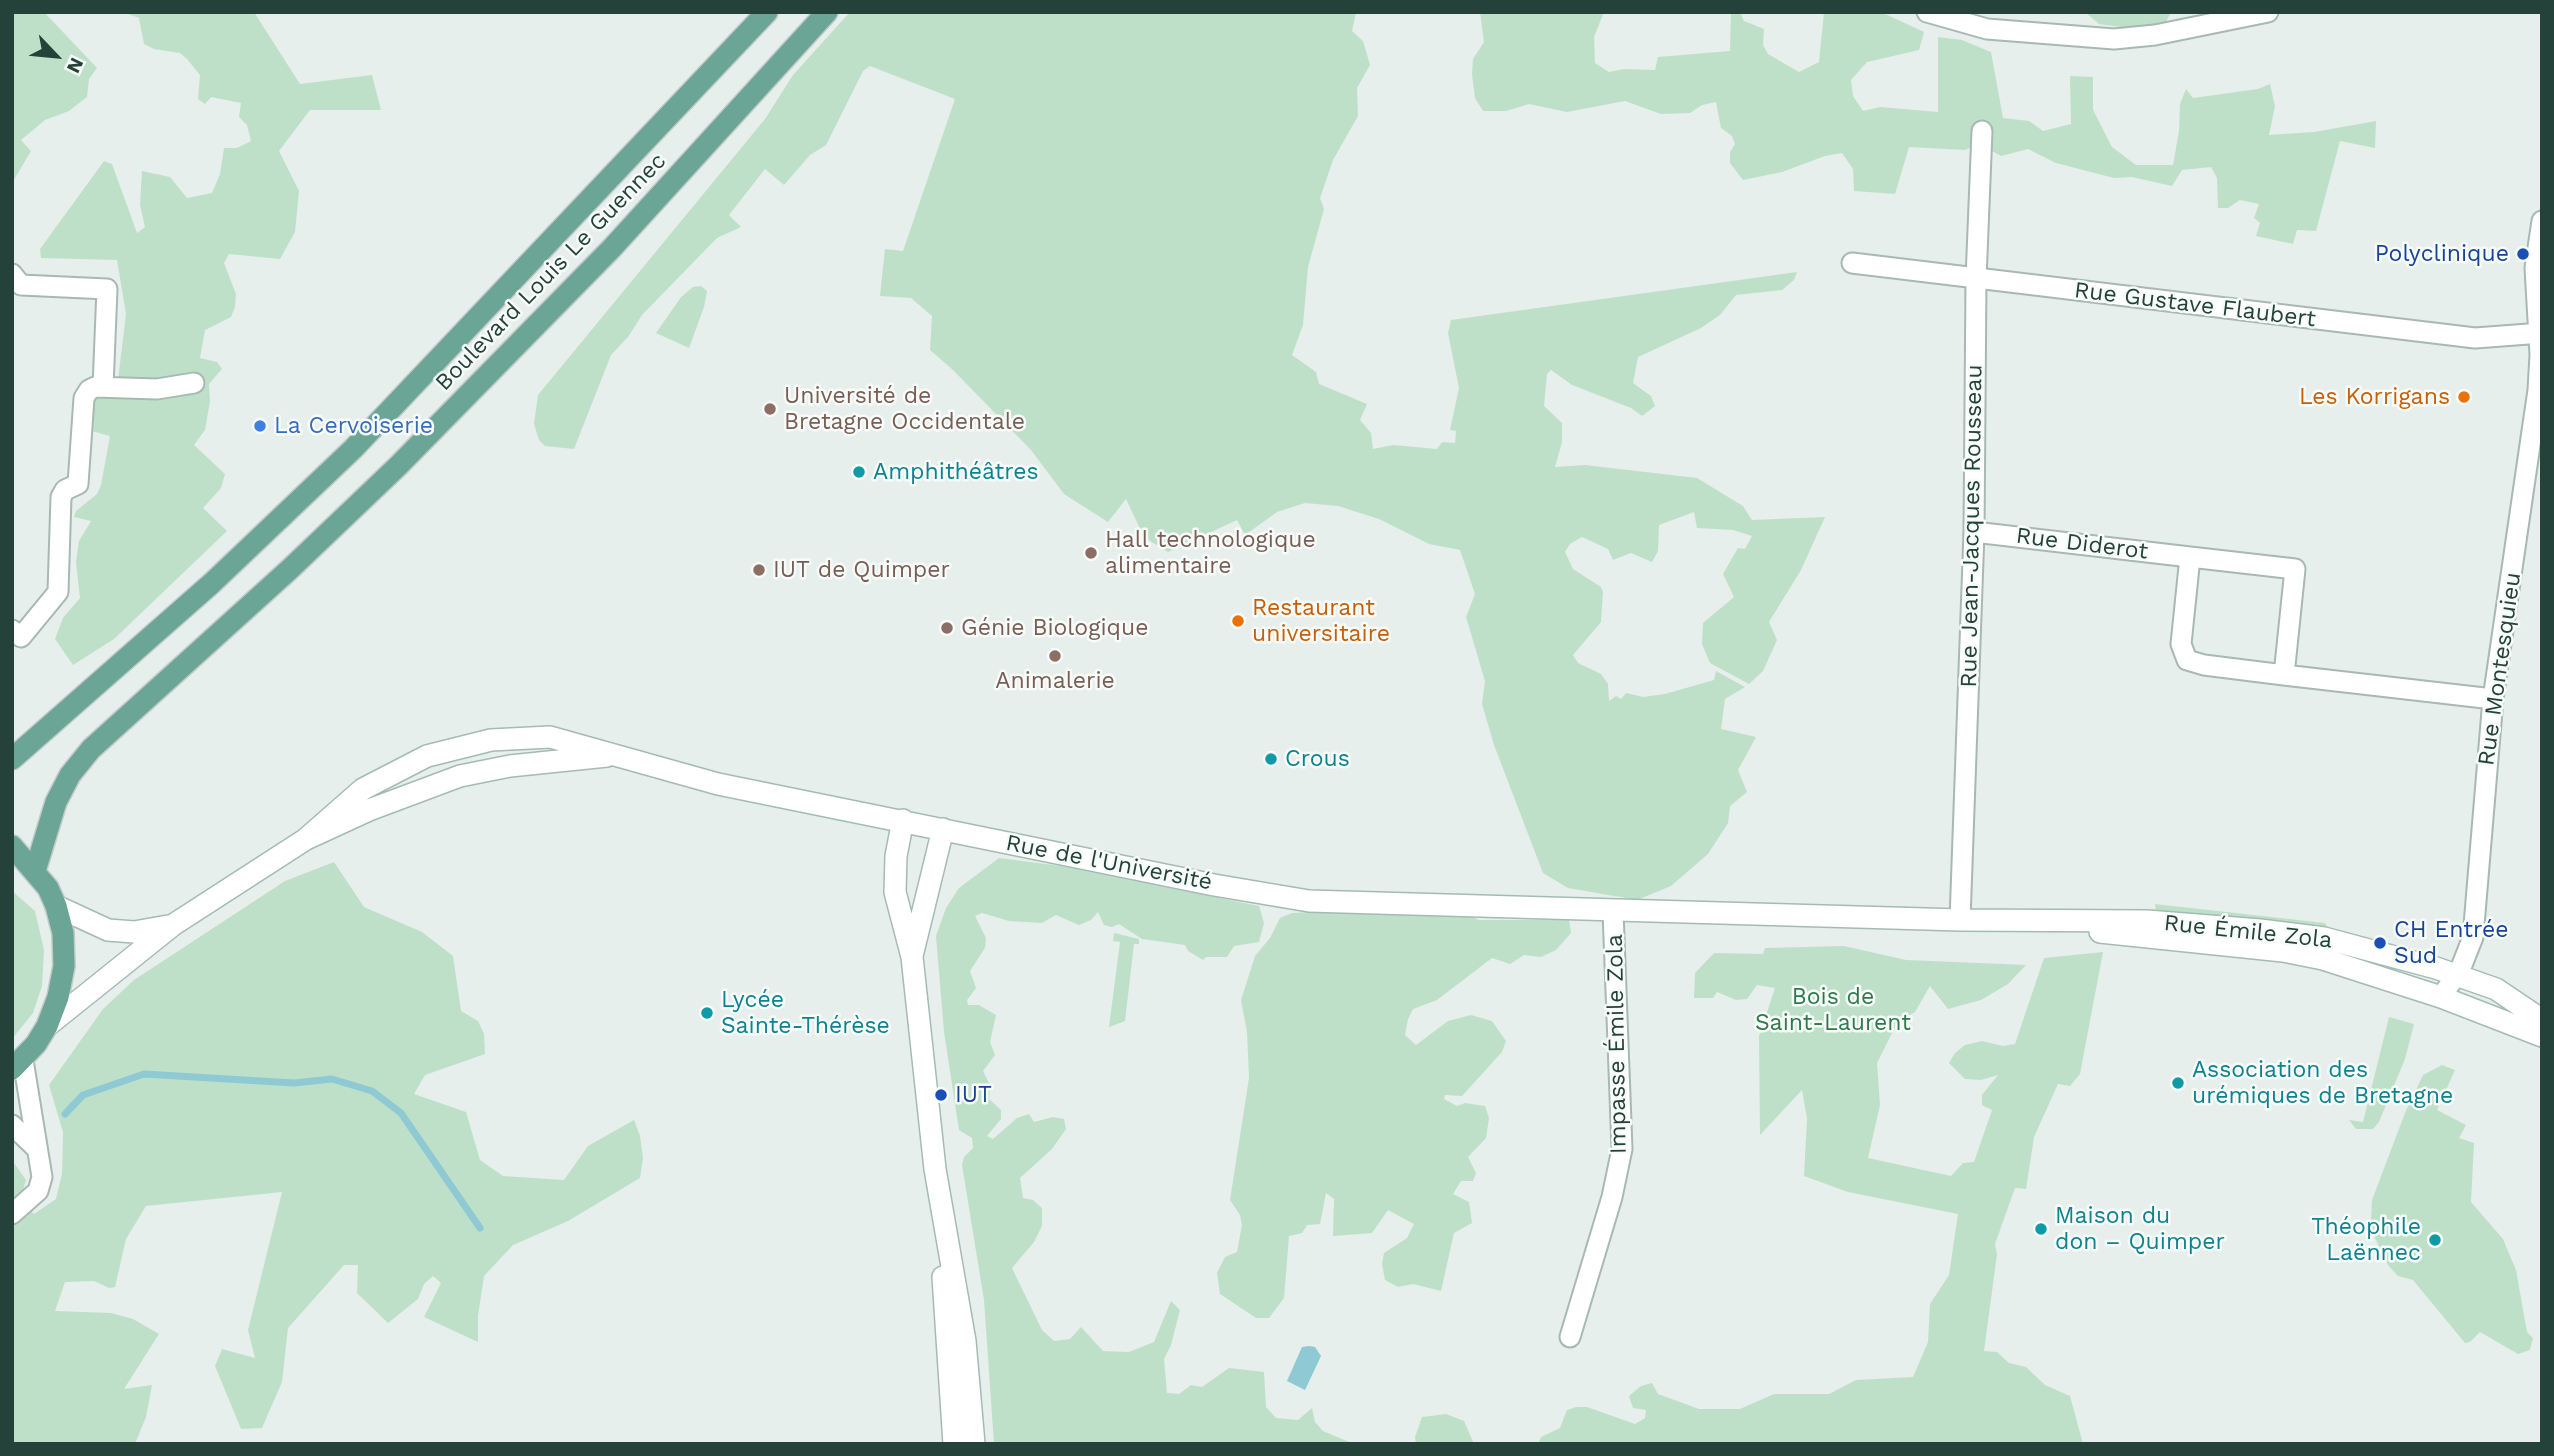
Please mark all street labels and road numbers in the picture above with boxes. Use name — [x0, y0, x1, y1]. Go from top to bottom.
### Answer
street label: Boulevard Louis Le Guennec — [430, 147, 672, 397]
street label: Rue Gustave Flaubert — [2073, 276, 2317, 334]
street label: Rue Jean-Jacques Rousseau — [1955, 364, 1989, 688]
street label: Rue Diderot — [2014, 522, 2150, 566]
street label: Rue Montesquieu — [2473, 571, 2527, 767]
street label: Rue de l'Université — [1004, 829, 1214, 897]
street label: Rue Émile Zola — [2163, 909, 2333, 955]
street label: Impasse Émile Zola — [1601, 934, 1633, 1154]

